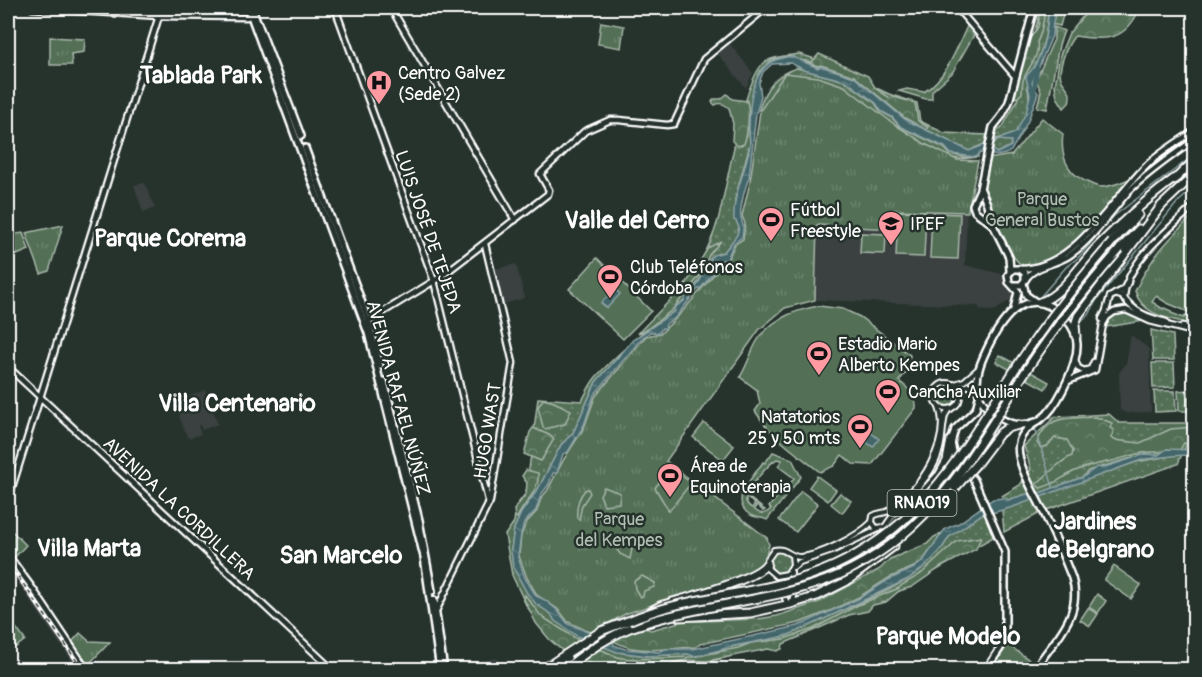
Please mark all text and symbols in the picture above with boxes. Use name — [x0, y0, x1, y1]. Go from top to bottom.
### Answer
district label: Tablada Park — [139, 61, 263, 90]
place label: Centro Galvez (Sede 2) — [398, 62, 505, 106]
hospital icon: Centro Galvez (Sede 2) — [364, 68, 394, 106]
street label: LUIS JOSÉ DE TEJEDA — [389, 147, 467, 317]
park label: Parque General Bustos — [985, 188, 1099, 232]
place label: Fútbol Freestyle — [790, 199, 861, 243]
sports icon: Fútbol Freestyle — [756, 205, 786, 243]
district label: Valle del Cerro — [565, 206, 710, 235]
school or university icon: IPEF — [876, 209, 906, 247]
place label: IPEF — [910, 213, 945, 236]
district label: Parque Corema — [94, 224, 246, 253]
place label: Club Teléfonos Córdoba — [630, 256, 743, 300]
sports icon: Club Teléfonos Córdoba — [595, 262, 625, 300]
street label: AVENIDA RAFAEL NÚÑEZ — [361, 298, 435, 498]
place label: Estadio Mario Alberto Kempes — [838, 333, 960, 377]
sports icon: Estadio Mario Alberto Kempes — [804, 339, 834, 377]
sports icon: Cancha Auxiliar — [873, 377, 903, 415]
street label: HUGO WAST — [469, 381, 507, 481]
place label: Cancha Auxiliar — [908, 381, 1022, 404]
district label: Villa Centenario — [158, 389, 316, 418]
place label: Natatorios 25 y 50 mts — [747, 406, 840, 450]
sports icon: Natatorios 25 y 50 mts — [845, 412, 875, 450]
street label: AVENIDA LA CORDILLERA — [98, 432, 260, 586]
place label: Área de Equinoterapia — [690, 455, 791, 499]
sports icon: Área de Equinoterapia — [655, 461, 685, 499]
road number: RNA019 — [888, 490, 956, 516]
district label: Jardines de Belgrano — [1036, 507, 1154, 564]
park label: Parque del Kempes — [575, 508, 663, 552]
district label: Villa Marta — [37, 534, 141, 563]
district label: San Marcelo — [280, 541, 403, 570]
district label: Parque Modelo — [876, 622, 1021, 651]

